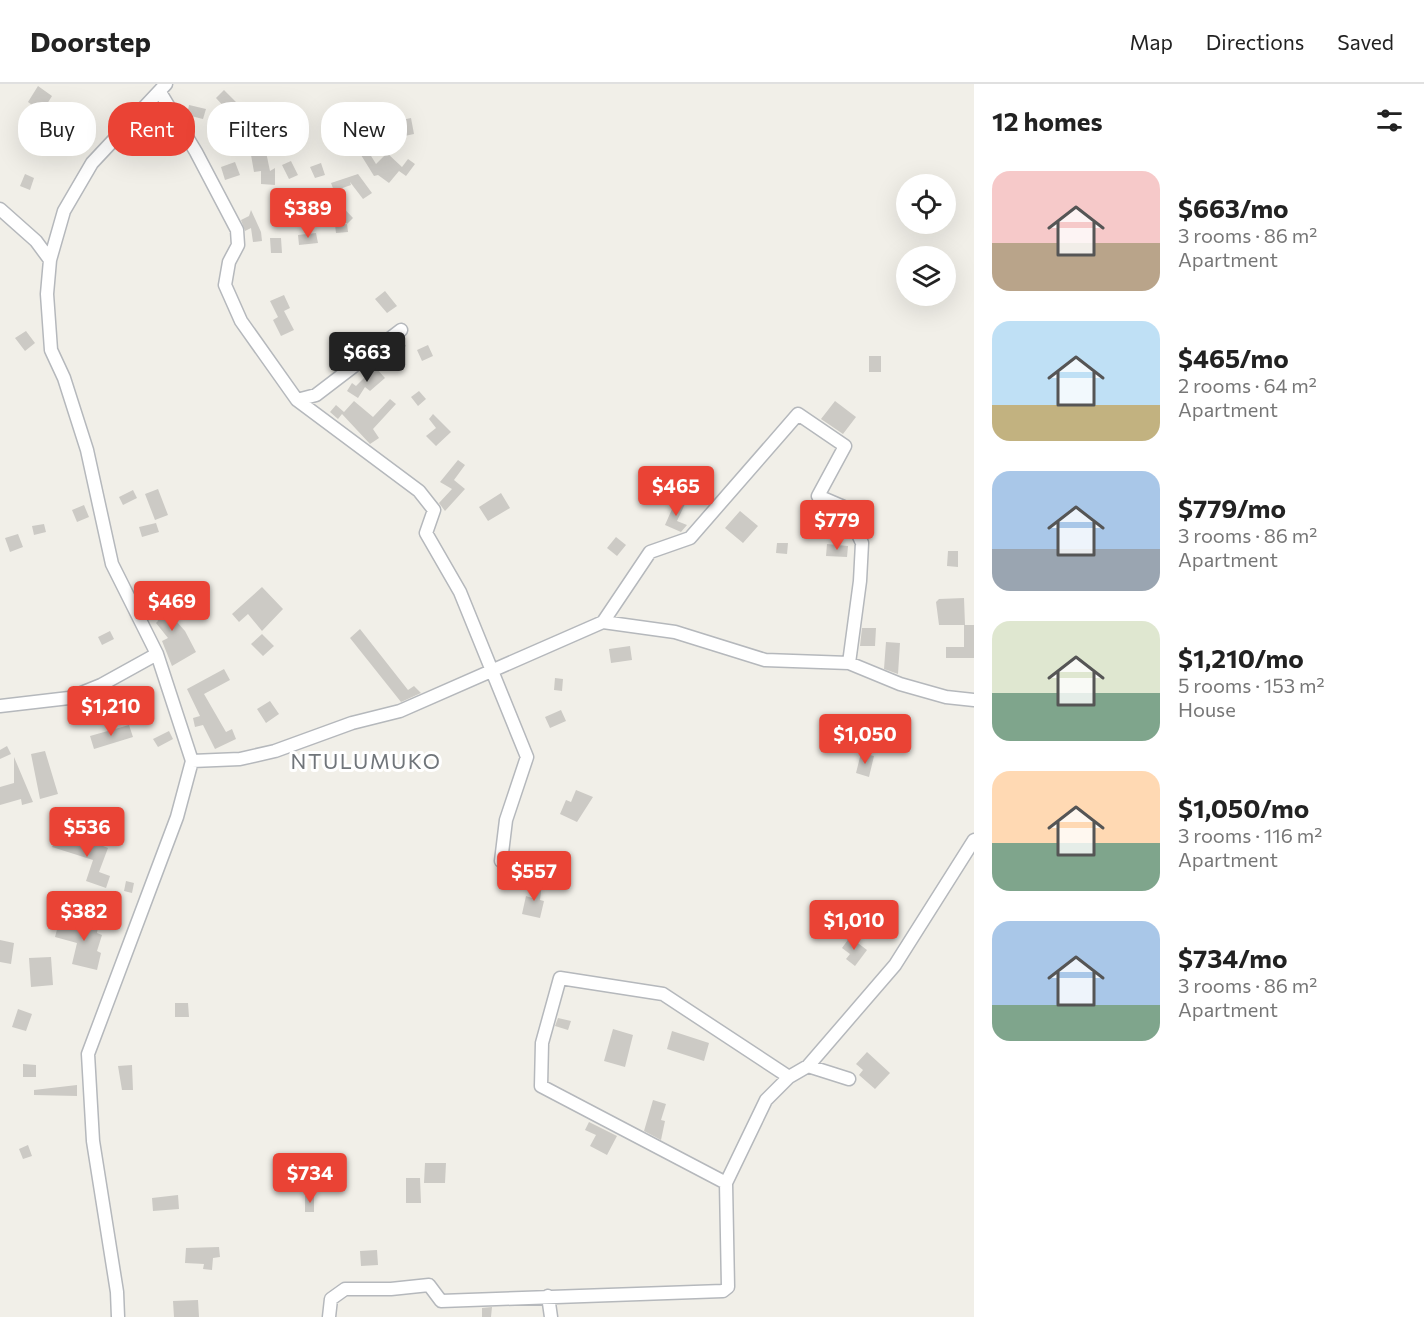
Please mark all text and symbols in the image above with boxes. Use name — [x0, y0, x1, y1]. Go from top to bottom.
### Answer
text: Doorstep — [30, 24, 151, 58]
text: Map — [1130, 29, 1173, 54]
text: Directions — [1206, 29, 1304, 54]
text: Saved — [1337, 29, 1394, 54]
chip: Buy — [18, 102, 96, 156]
chip: Rent — [108, 102, 195, 156]
chip: Filters — [207, 102, 309, 156]
chip: New — [321, 102, 407, 156]
icon: filters — [1373, 104, 1406, 137]
text: 12 homes — [992, 105, 1103, 136]
map controls — [896, 174, 956, 306]
button: locate — [896, 174, 956, 234]
pin: $389 — [272, 188, 344, 239]
text: $663/mo — [1178, 192, 1289, 223]
text: $389 — [284, 195, 332, 219]
icon: home — [1040, 195, 1112, 267]
text: 3 rooms · 86 m² — [1178, 223, 1317, 247]
button: layers — [896, 246, 956, 306]
text: Apartment — [1178, 247, 1278, 271]
pin: $663 — [331, 332, 403, 383]
text: $663 — [343, 339, 391, 363]
text: $465/mo — [1178, 342, 1289, 373]
icon: home — [1040, 345, 1112, 417]
text: 2 rooms · 64 m² — [1178, 373, 1317, 397]
text: Apartment — [1178, 397, 1278, 421]
pin: $465 — [640, 466, 712, 517]
text: $465 — [652, 473, 700, 497]
text: $779/mo — [1178, 492, 1286, 523]
icon: home — [1040, 495, 1112, 567]
pin: $779 — [801, 500, 873, 551]
text: $779 — [814, 507, 860, 531]
text: 3 rooms · 86 m² — [1178, 523, 1317, 547]
text: Apartment — [1178, 547, 1278, 571]
pin: $469 — [136, 581, 208, 632]
text: $469 — [148, 588, 196, 612]
text: $1,210/mo — [1178, 642, 1304, 673]
icon: home — [1040, 645, 1112, 717]
text: 5 rooms · 153 m² — [1178, 673, 1325, 697]
pin: $1,210 — [62, 686, 160, 737]
text: $1,210 — [81, 693, 141, 717]
text: House — [1178, 697, 1236, 721]
pin: $1,050 — [816, 714, 914, 765]
text: $1,050 — [833, 721, 897, 745]
district label: NTULUMUKO — [291, 748, 441, 773]
text: $1,050/mo — [1178, 792, 1309, 823]
icon: home — [1040, 795, 1112, 867]
pin: $536 — [51, 807, 123, 858]
text: $536 — [63, 814, 111, 838]
text: 3 rooms · 116 m² — [1178, 823, 1322, 847]
text: Apartment — [1178, 847, 1278, 871]
pin: $557 — [498, 851, 570, 902]
text: $557 — [511, 858, 557, 882]
pin: $382 — [48, 891, 120, 942]
text: $382 — [61, 898, 107, 922]
pin: $1,010 — [805, 900, 903, 951]
text: $1,010 — [824, 907, 884, 931]
text: $734/mo — [1178, 942, 1287, 973]
icon: home — [1040, 945, 1112, 1017]
text: 3 rooms · 86 m² — [1178, 973, 1317, 997]
text: Apartment — [1178, 997, 1278, 1021]
pin: $734 — [274, 1153, 346, 1204]
text: $734 — [287, 1160, 333, 1184]

